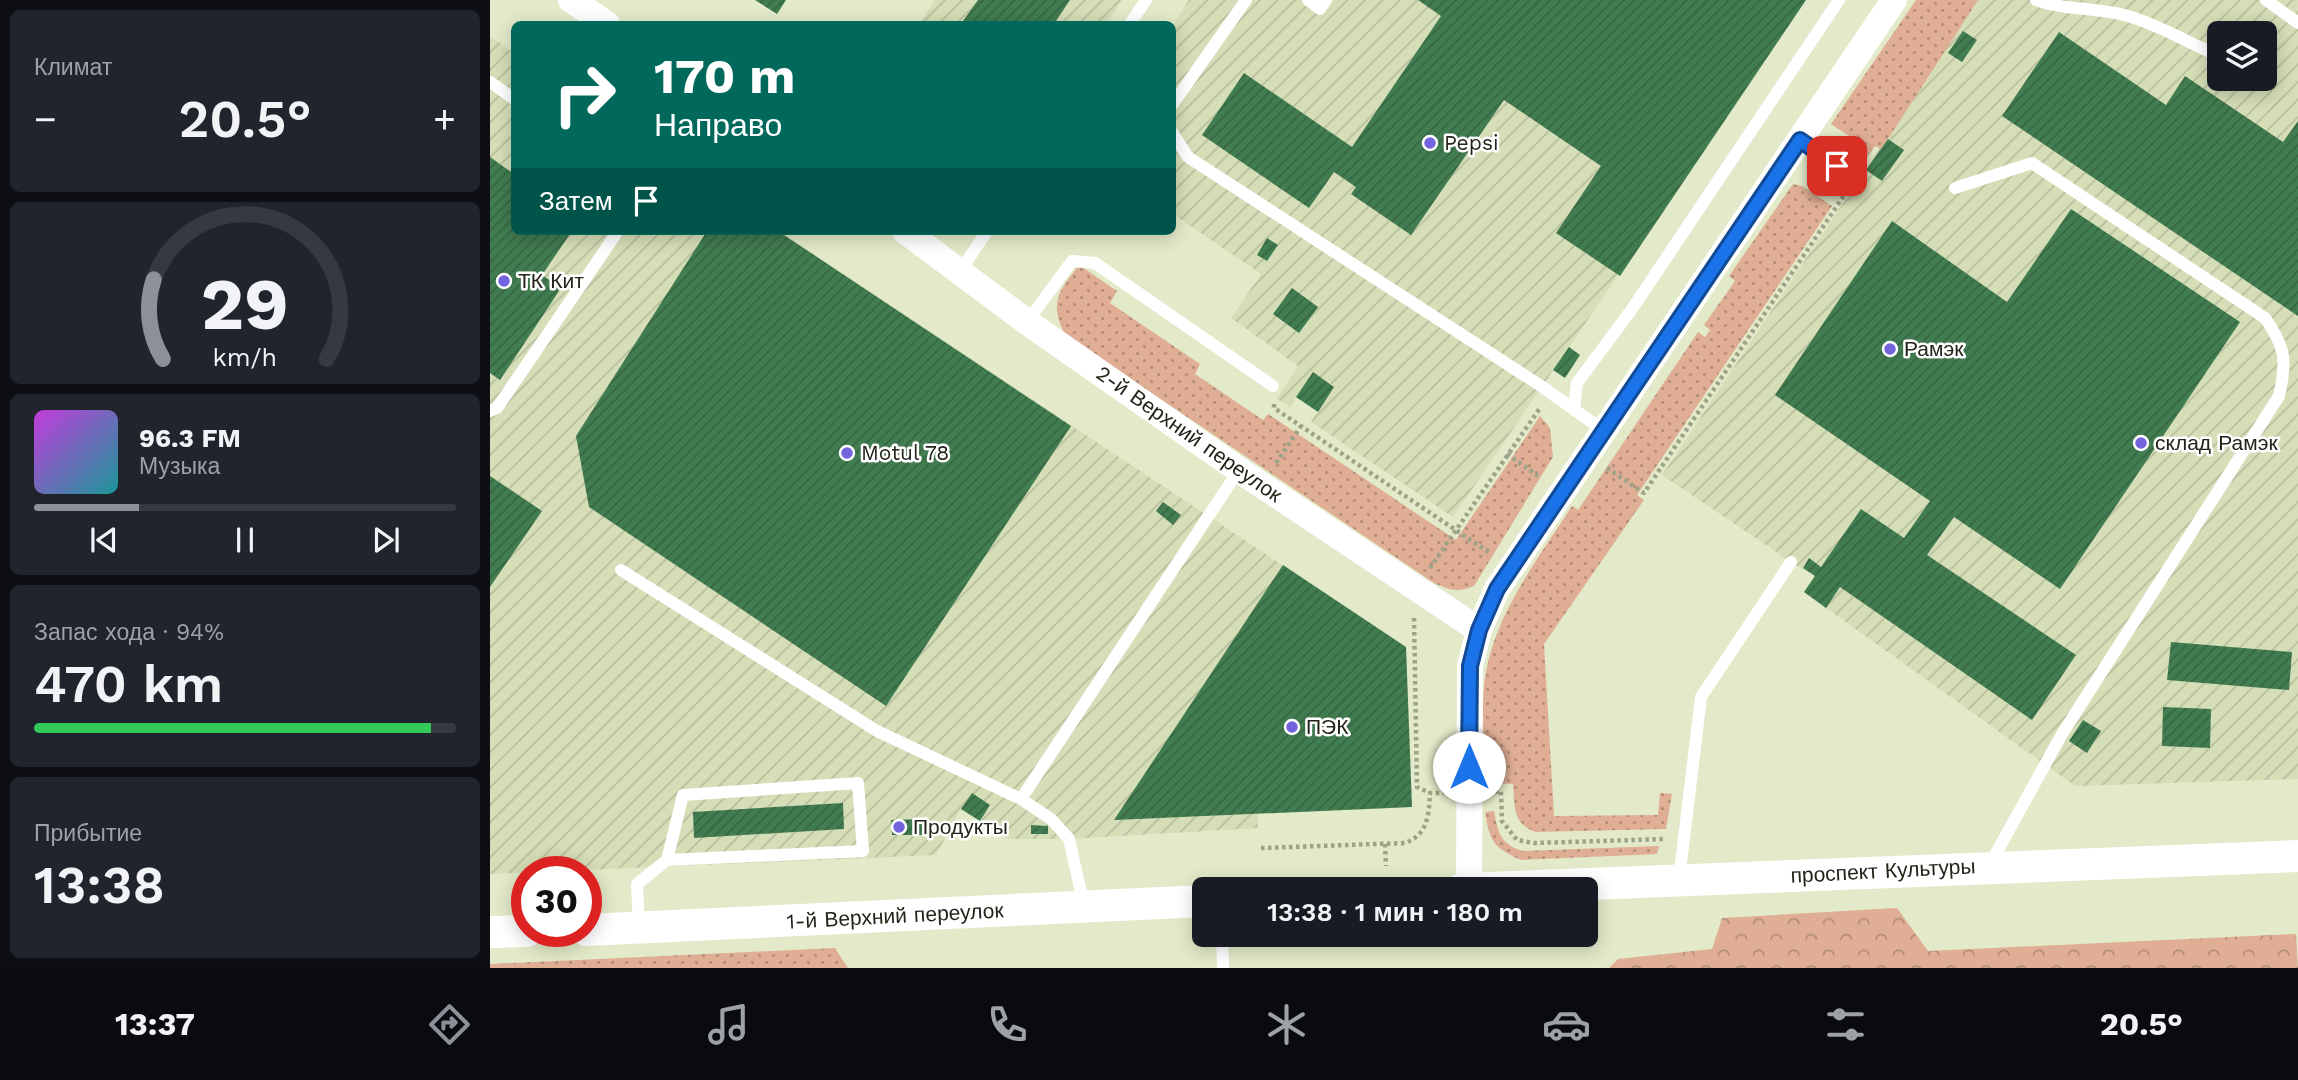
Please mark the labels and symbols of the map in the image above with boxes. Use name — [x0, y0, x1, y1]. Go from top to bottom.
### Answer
place label: Pepsi — [1444, 130, 1499, 155]
marker: Pepsi — [1422, 135, 1438, 151]
pin — [1807, 136, 1867, 196]
place label: ТК Кит — [518, 268, 584, 293]
marker: ТК Кит — [496, 273, 512, 289]
place label: Рамэк — [1904, 336, 1964, 361]
marker: Рамэк — [1882, 341, 1898, 357]
street label: 2-й Верхний переулок — [1092, 360, 1288, 508]
place label: склад Рамэк — [2155, 430, 2278, 455]
marker: склад Рамэк — [2133, 435, 2149, 451]
place label: Motul 78 — [861, 440, 949, 465]
marker: Motul 78 — [839, 445, 855, 461]
place label: ПЭК — [1306, 714, 1349, 739]
marker: ПЭК — [1284, 719, 1300, 735]
position arrow — [1432, 730, 1506, 804]
place label: Продукты — [913, 814, 1008, 839]
marker: Продукты — [891, 819, 907, 835]
street label: проспект Культуры — [1790, 853, 1976, 888]
speed limit sign: 30 — [511, 856, 602, 947]
street label: 1-й Верхний переулок — [786, 897, 1005, 934]

